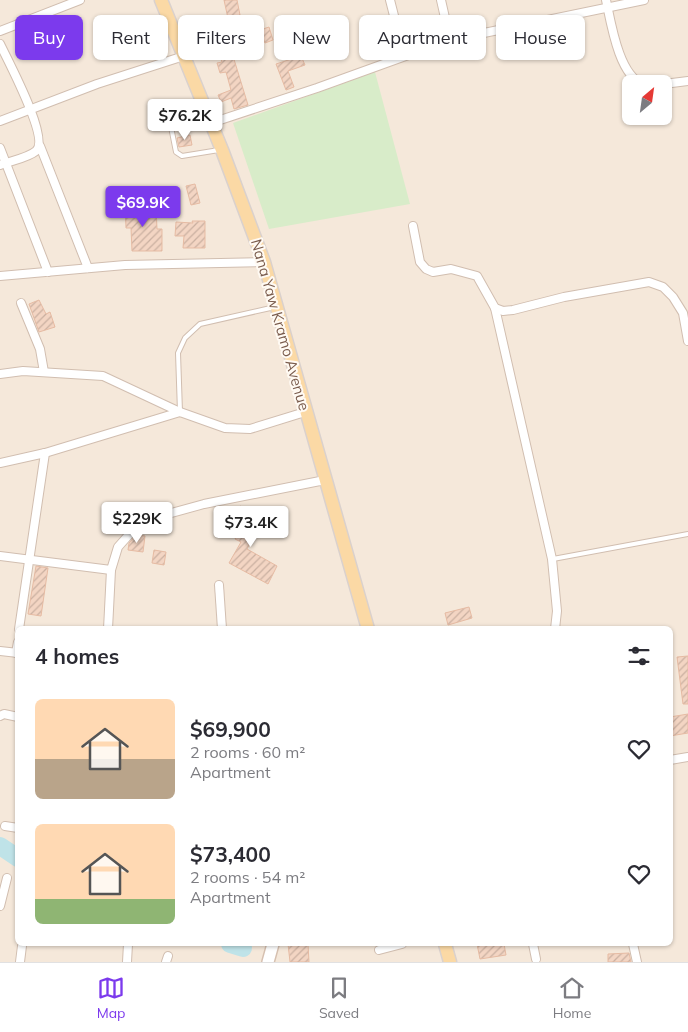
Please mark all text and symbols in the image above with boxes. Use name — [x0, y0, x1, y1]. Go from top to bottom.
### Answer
chip: Buy — [15, 15, 83, 60]
chip: Rent — [93, 15, 168, 60]
chip: Filters — [178, 15, 264, 60]
chip: New — [274, 15, 349, 60]
chip: Apartment — [359, 15, 486, 60]
chip: House — [496, 15, 585, 60]
north arrow — [622, 75, 672, 125]
map controls — [622, 75, 672, 125]
pin: $76.2K — [144, 98, 226, 141]
text: $76.2K — [158, 105, 212, 125]
pin: $69.9K — [102, 186, 184, 228]
text: $69.9K — [116, 192, 170, 212]
street label: Nana Yaw Kramo Avenue — [247, 237, 314, 413]
pin: $229K — [102, 502, 172, 544]
pin: $73.4K — [210, 506, 292, 548]
text: $229K — [112, 508, 162, 528]
text: $73.4K — [224, 512, 278, 532]
icon: filters — [625, 642, 653, 670]
text: 4 homes — [35, 643, 119, 669]
text: $69,900 — [190, 716, 271, 742]
icon: home — [75, 719, 135, 779]
icon: heart — [625, 735, 653, 763]
text: 2 rooms · 60 m² — [190, 742, 305, 762]
text: Apartment — [190, 762, 271, 782]
text: $73,400 — [190, 841, 271, 867]
icon: home — [75, 844, 135, 904]
icon: heart — [625, 860, 653, 888]
text: 2 rooms · 54 m² — [190, 867, 305, 887]
text: Apartment — [190, 887, 271, 907]
tab: Map — [97, 974, 126, 1022]
tab: Saved — [319, 974, 359, 1022]
tab: Home — [553, 974, 591, 1022]

